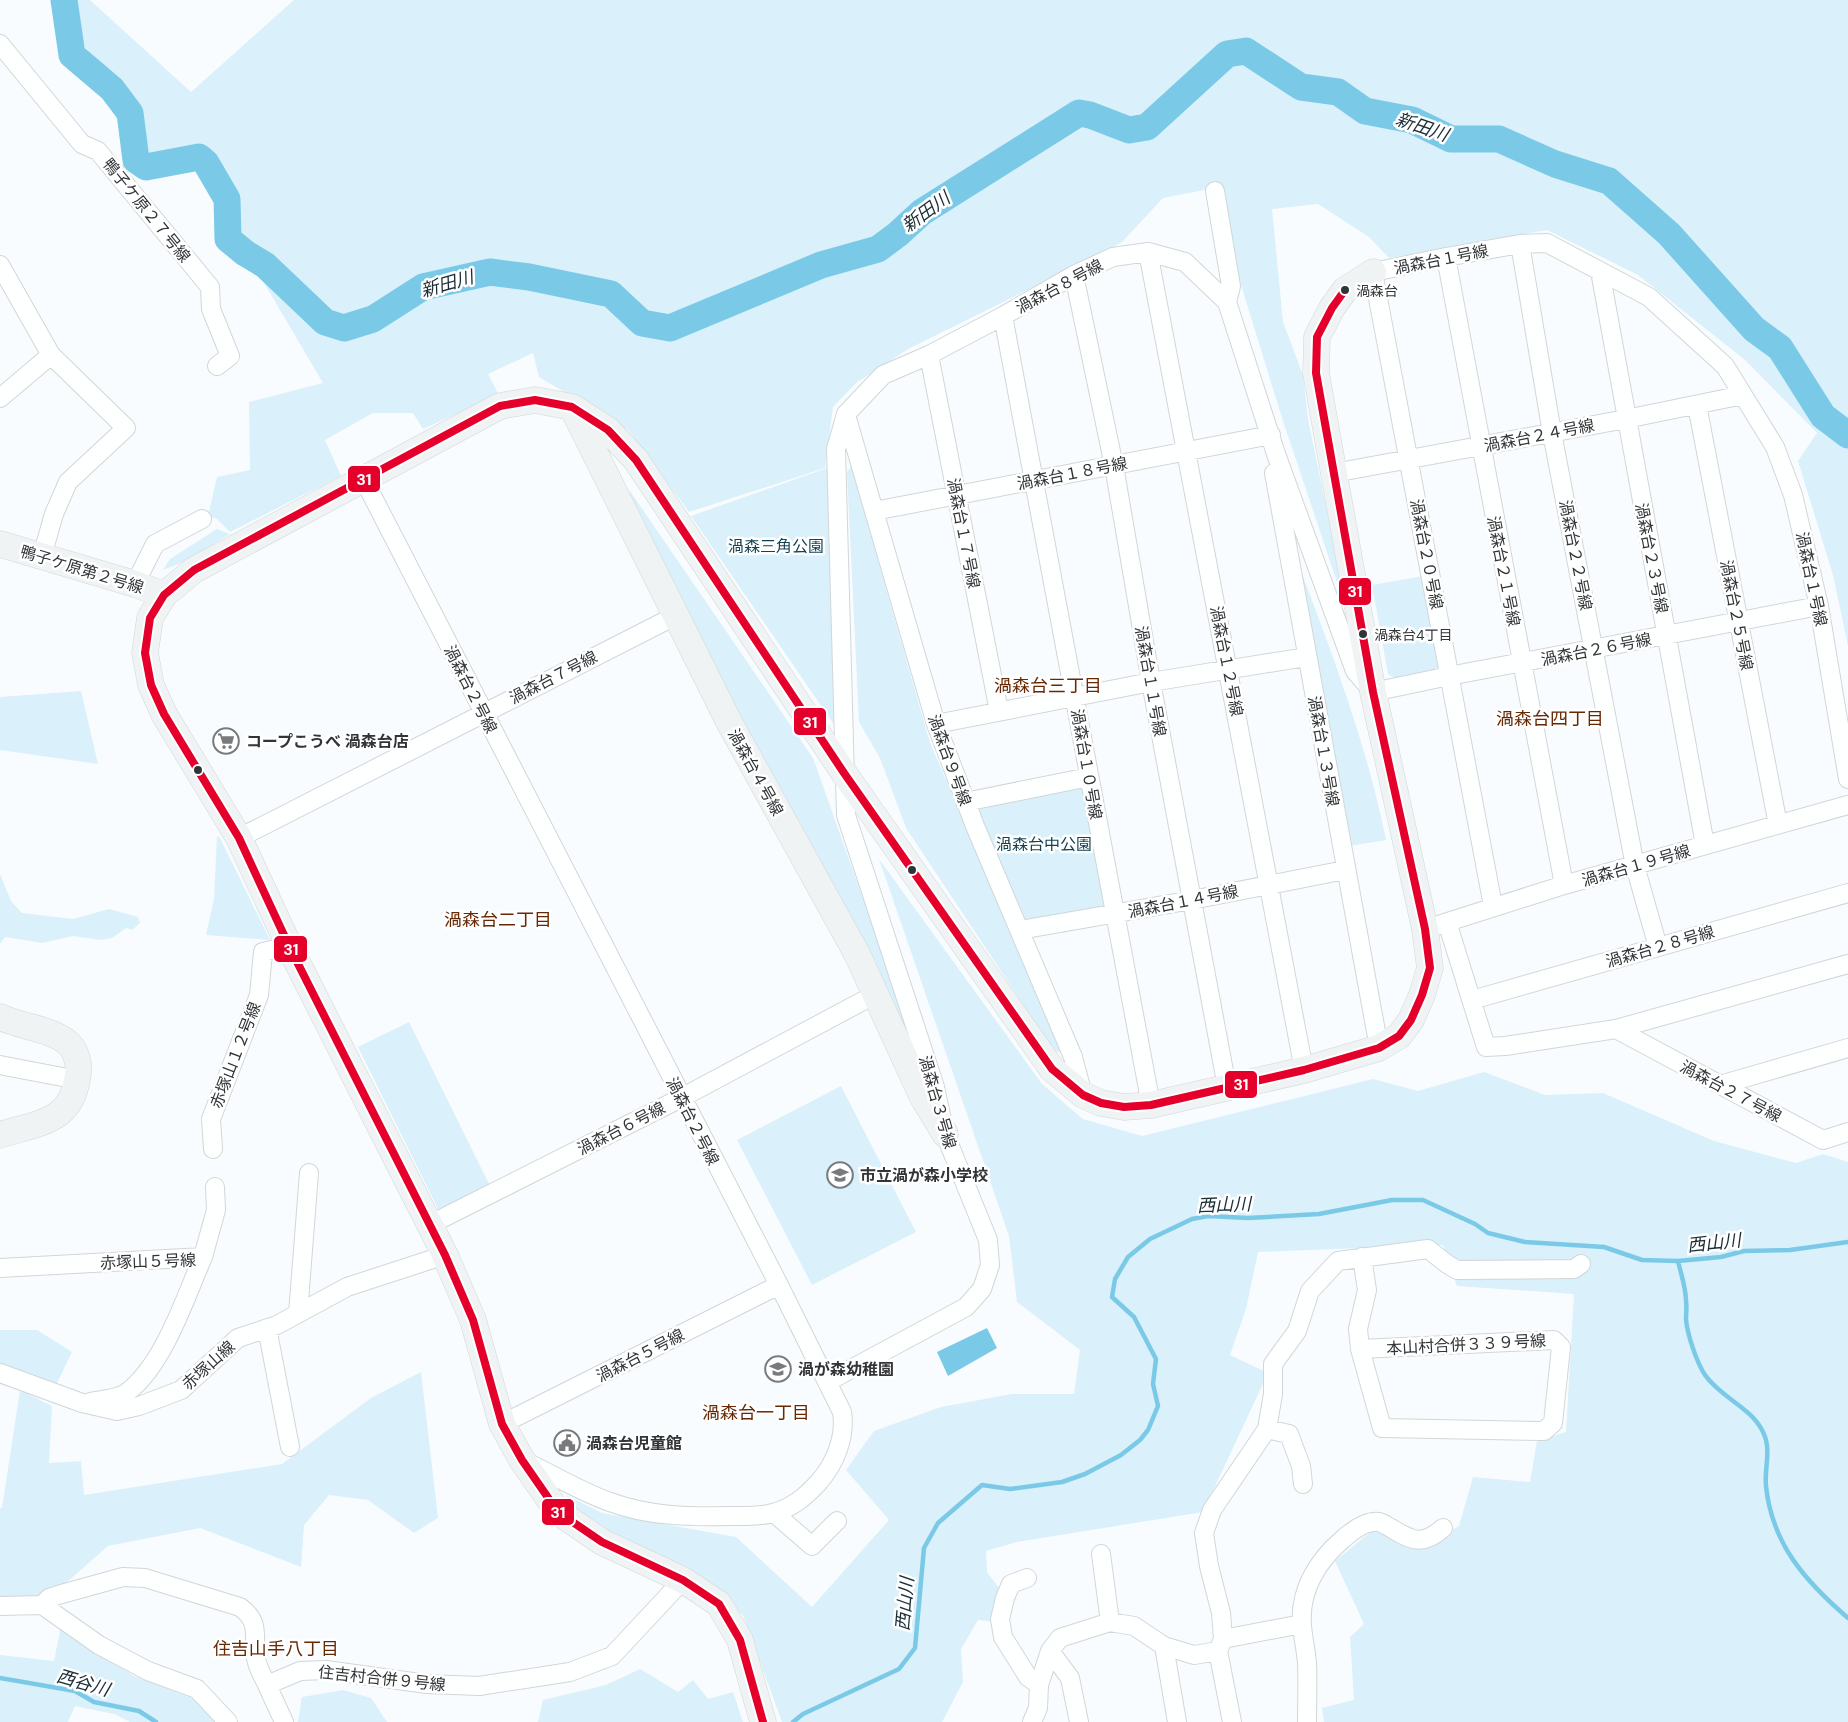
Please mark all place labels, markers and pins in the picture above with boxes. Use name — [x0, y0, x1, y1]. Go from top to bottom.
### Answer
place label: 渦森台 — [1356, 282, 1398, 300]
marker: 渦森台 — [1339, 284, 1351, 296]
place label: 渦森台4丁目 — [1374, 626, 1453, 644]
marker: 渦森台4丁目 — [1357, 628, 1369, 640]
supermarket icon: コープこうべ 渦森台店 — [211, 726, 241, 756]
place label: コープこうべ 渦森台店 — [246, 731, 409, 752]
unlabelled marker — [192, 764, 204, 776]
unlabelled marker — [906, 864, 918, 876]
school or university icon: 市立渦が森小学校 — [825, 1160, 855, 1190]
place label: 市立渦が森小学校 — [860, 1165, 988, 1186]
school or university icon: 渦が森幼稚園 — [763, 1354, 793, 1384]
place label: 渦が森幼稚園 — [798, 1359, 894, 1380]
public building icon: 渦森台児童館 — [552, 1428, 582, 1458]
place label: 渦森台児童館 — [586, 1433, 682, 1454]

